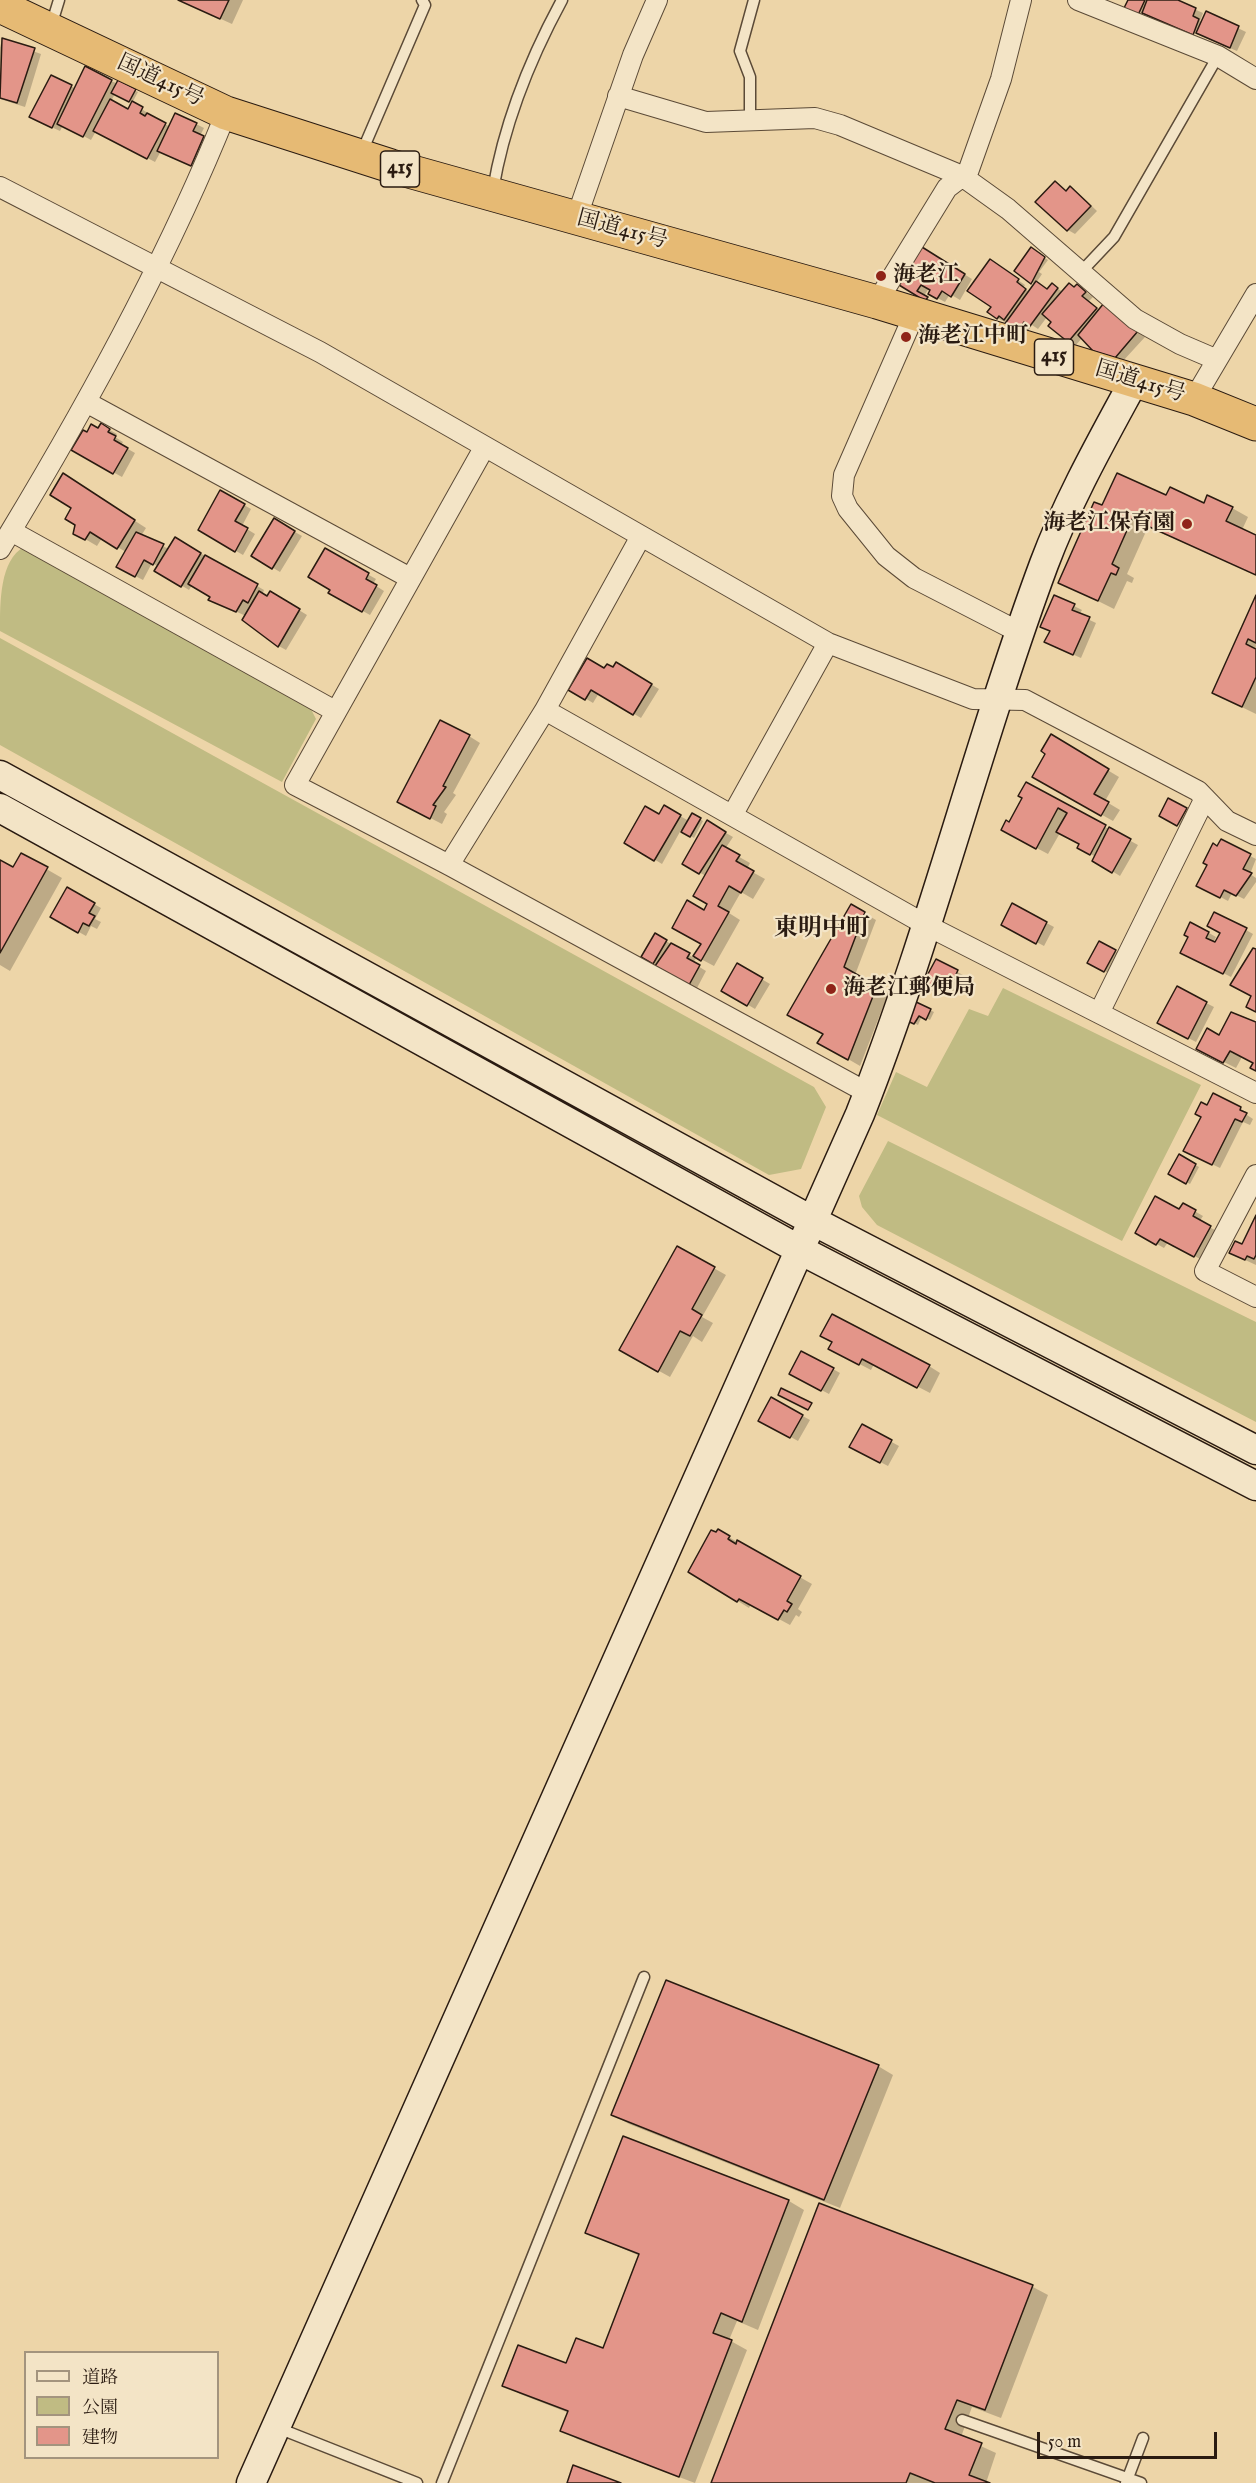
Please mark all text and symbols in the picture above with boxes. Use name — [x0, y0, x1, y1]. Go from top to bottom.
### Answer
street label: 国道415号 — [112, 50, 208, 114]
road number: 415 — [380, 151, 420, 187]
street label: 国道415号 — [574, 206, 670, 256]
place label: 海老江 — [893, 263, 959, 289]
marker: 海老江 — [874, 269, 888, 283]
place label: 海老江中町 — [918, 324, 1028, 350]
marker: 海老江中町 — [899, 330, 913, 344]
road number: 415 — [1034, 339, 1074, 375]
street label: 国道415号 — [1092, 357, 1188, 409]
place label: 海老江保育園 — [1043, 511, 1175, 537]
marker: 海老江保育園 — [1180, 517, 1194, 531]
district label: 東明中町 — [774, 916, 870, 944]
place label: 海老江郵便局 — [843, 976, 975, 1002]
marker: 海老江郵便局 — [824, 982, 838, 996]
legend — [24, 2351, 219, 2459]
text: 道路 — [82, 2367, 118, 2390]
text: 公園 — [82, 2397, 118, 2420]
scale bar — [1040, 2420, 1220, 2458]
text: 建物 — [82, 2427, 118, 2450]
text: 50 m — [1048, 2431, 1081, 2454]

